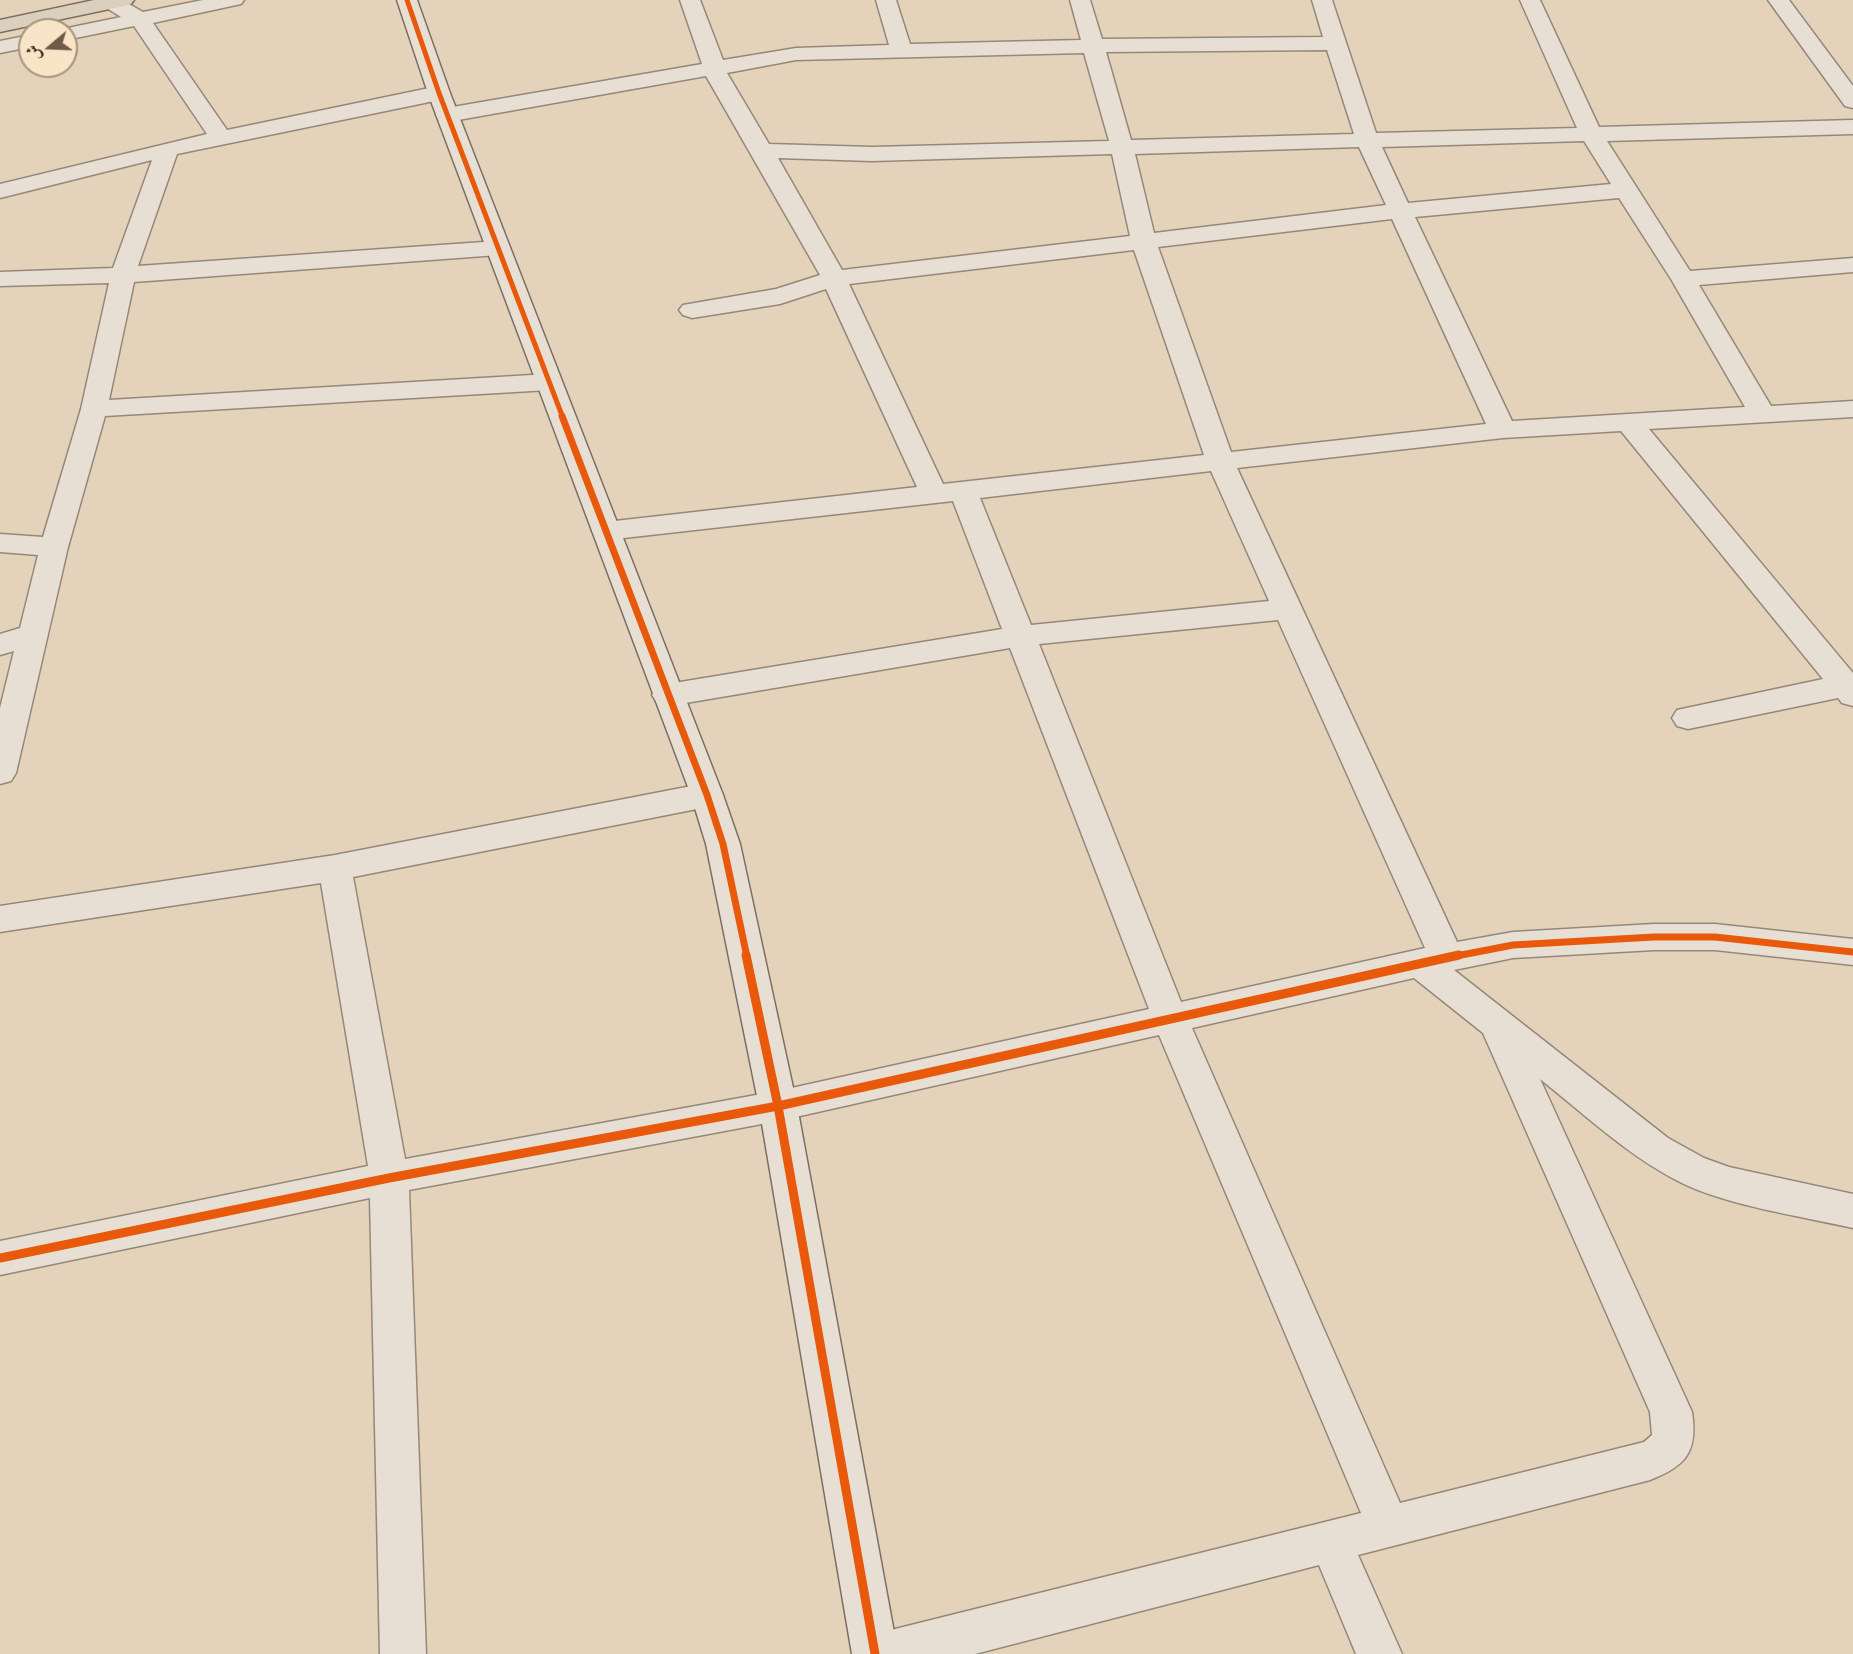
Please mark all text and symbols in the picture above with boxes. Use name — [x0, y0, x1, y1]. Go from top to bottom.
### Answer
north arrow — [18, 18, 78, 78]
text: ش — [19, 42, 47, 65]

